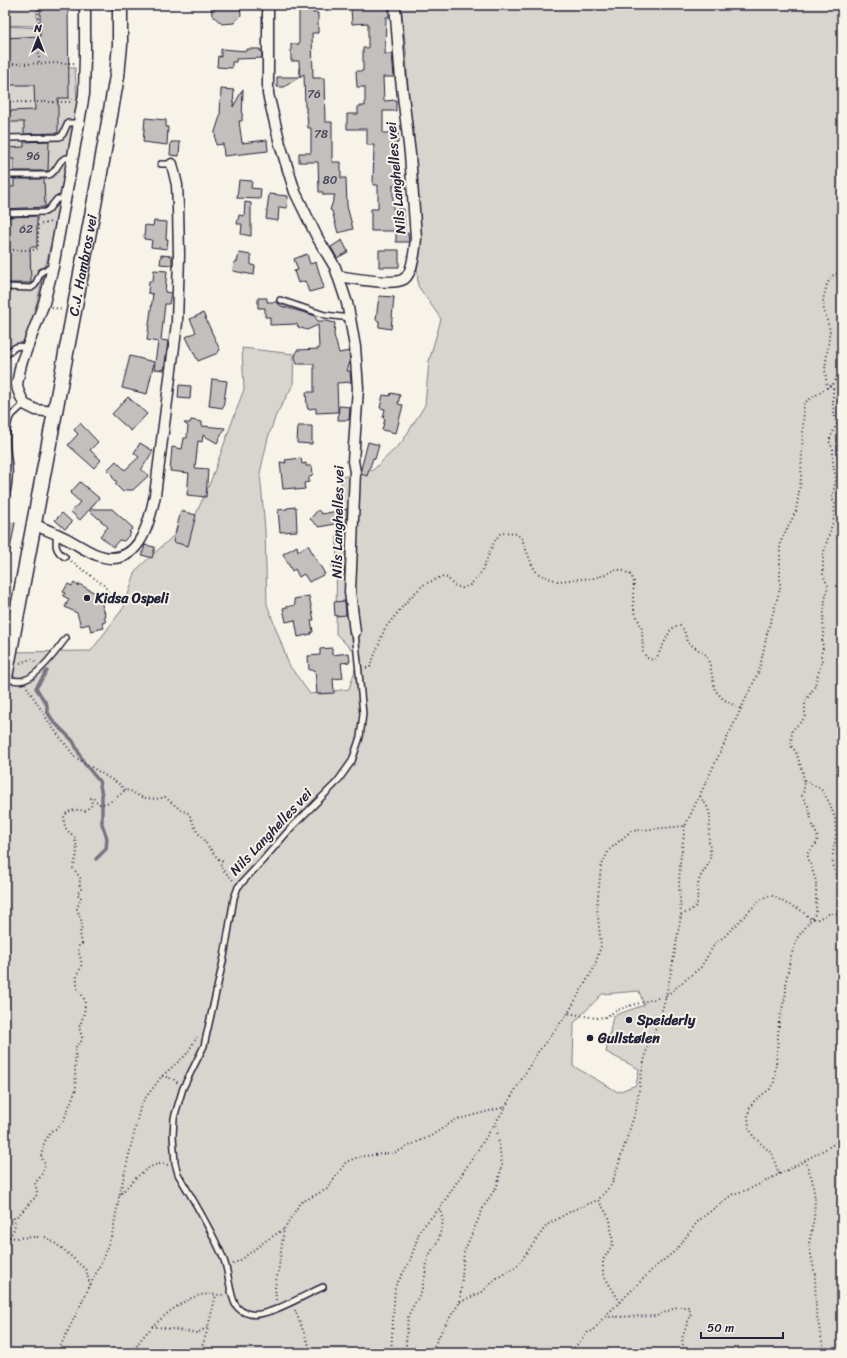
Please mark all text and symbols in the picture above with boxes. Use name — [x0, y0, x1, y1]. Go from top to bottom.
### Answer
north arrow — [18, 18, 58, 58]
text: N — [33, 19, 42, 38]
house number: 76 — [307, 83, 321, 105]
street label: Nils Langhelles vei — [379, 120, 413, 235]
house number: 78 — [314, 123, 328, 145]
house number: 96 — [26, 145, 40, 167]
house number: 80 — [323, 169, 338, 191]
street label: C.J. Hambros vei — [61, 211, 105, 318]
house number: 62 — [19, 218, 33, 240]
street label: Nils Langhelles vei — [325, 464, 352, 579]
place label: Kidsa Ospeli — [94, 586, 170, 611]
marker: Kidsa Ospeli — [82, 593, 92, 603]
street label: Nils Langhelles vei — [223, 781, 319, 882]
place label: Speiderly — [636, 1008, 696, 1033]
marker: Speiderly — [624, 1015, 634, 1025]
place label: Gullstølen — [597, 1026, 660, 1051]
marker: Gullstølen — [585, 1033, 595, 1043]
scale bar — [701, 1314, 783, 1340]
text: 50 m — [707, 1317, 734, 1339]

